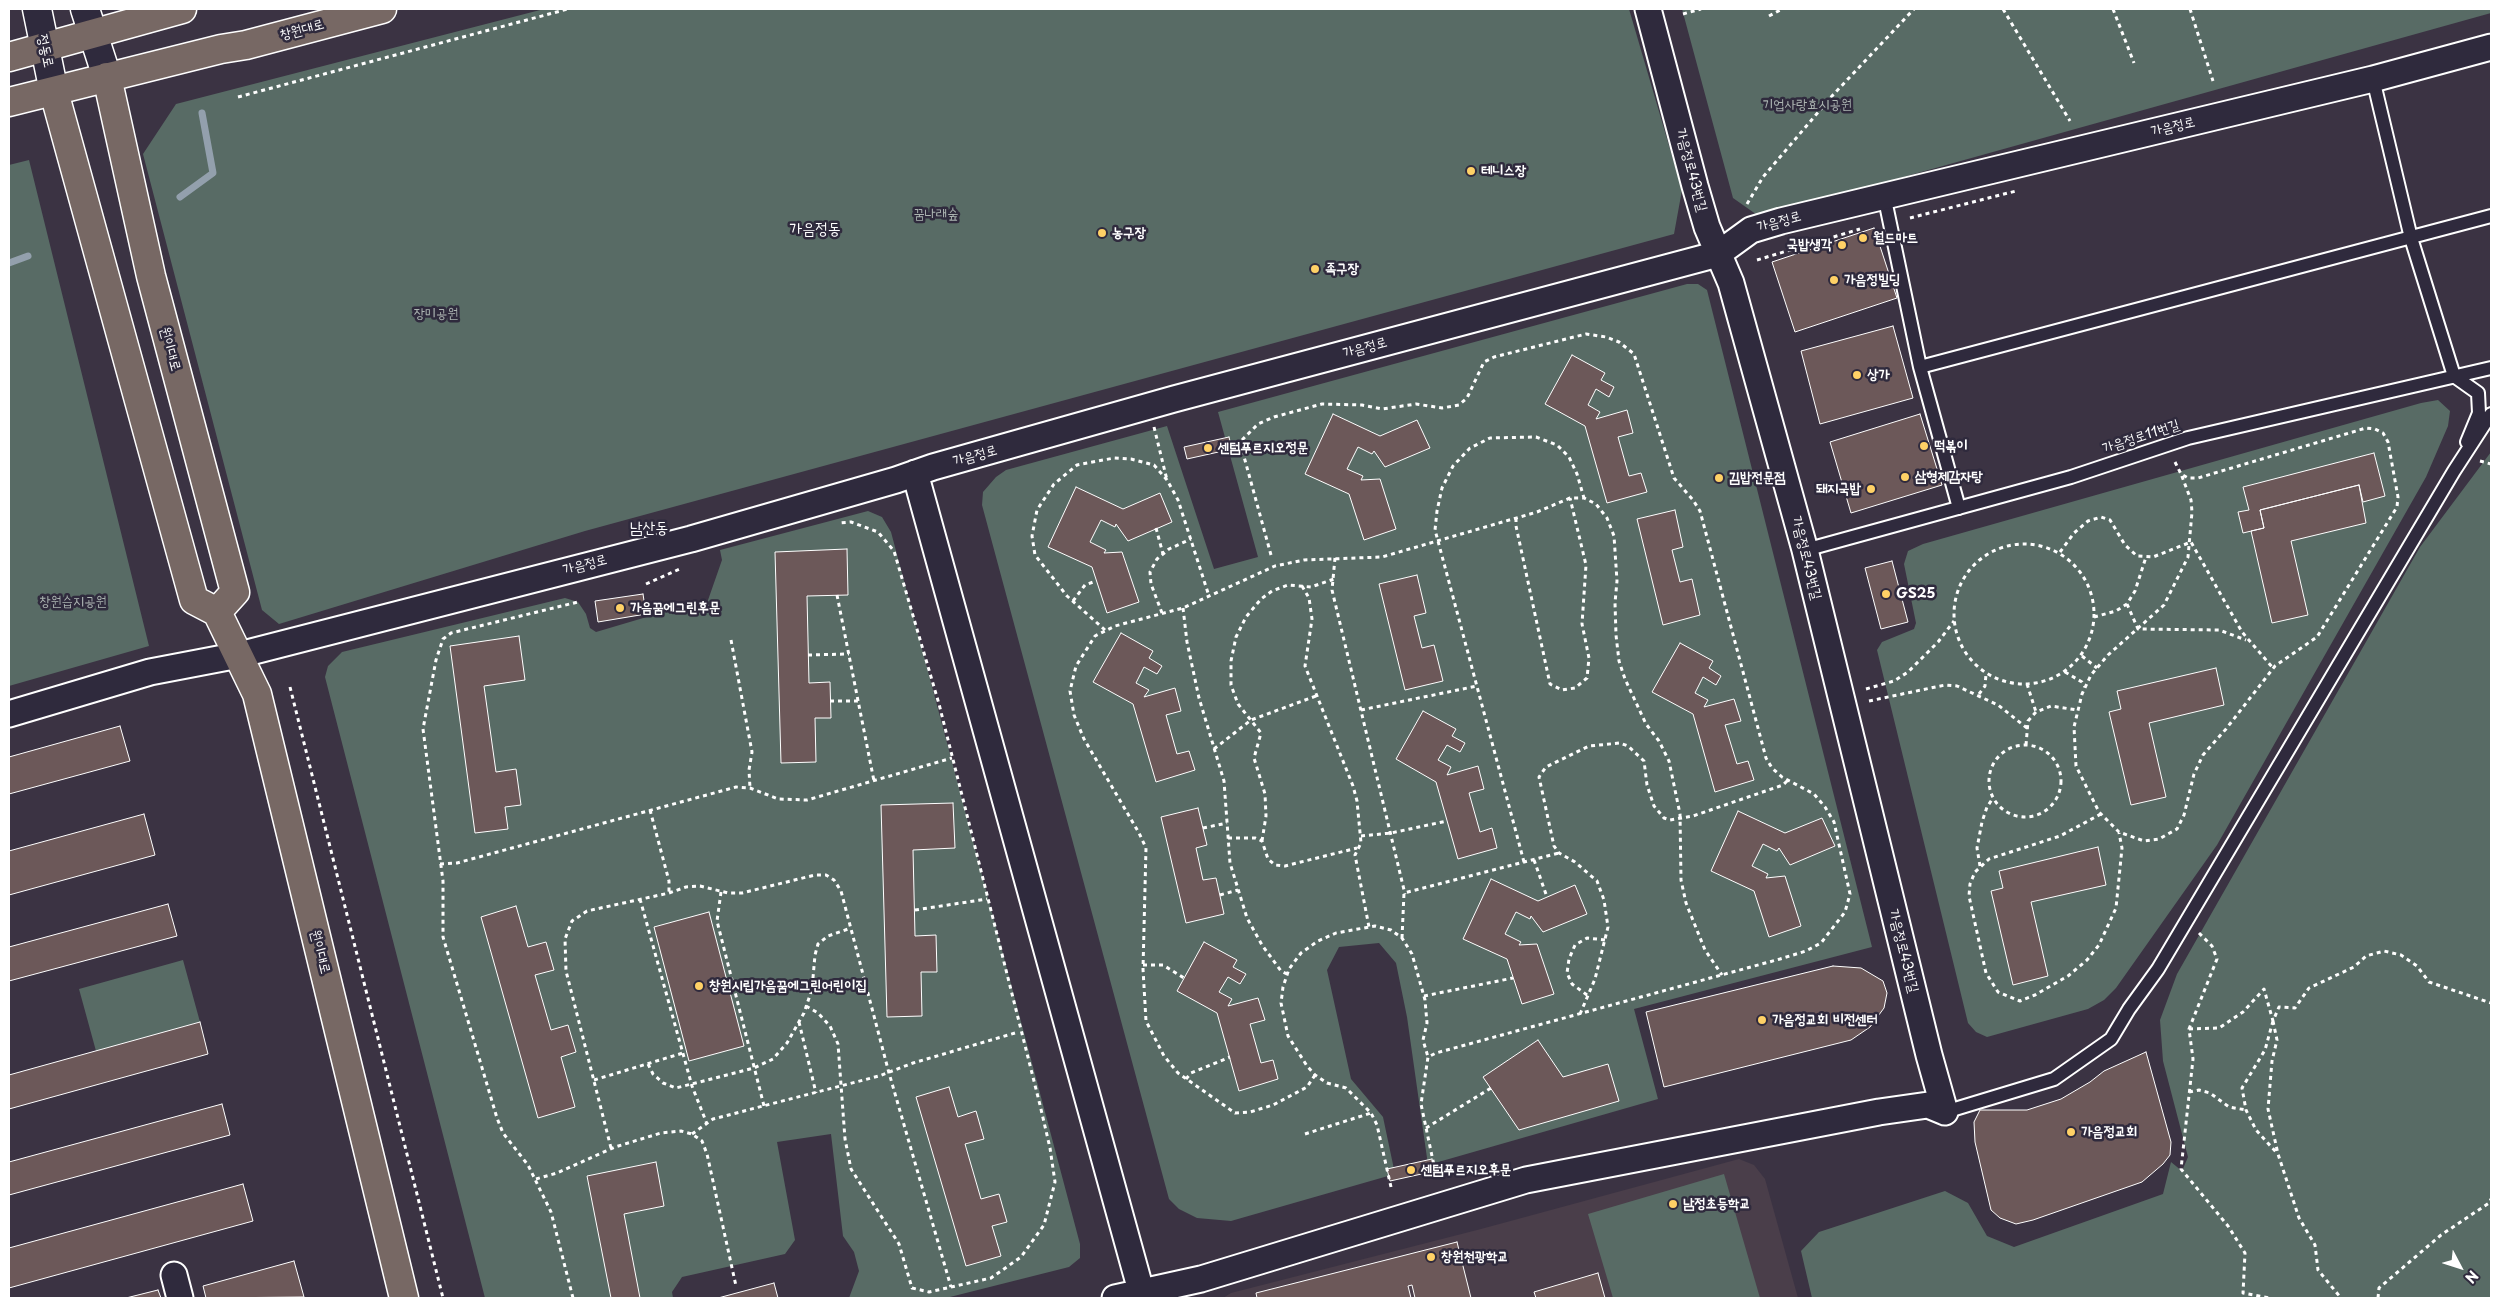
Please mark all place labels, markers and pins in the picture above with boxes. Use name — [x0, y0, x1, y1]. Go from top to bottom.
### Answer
place label: 테니스장 — [1481, 163, 1526, 179]
marker: 테니스장 — [1465, 165, 1477, 177]
place label: 농구장 — [1112, 225, 1146, 241]
marker: 농구장 — [1096, 227, 1108, 239]
place label: 월드마트 — [1873, 230, 1918, 246]
marker: 월드마트 — [1857, 232, 1869, 244]
place label: 국밥생각 — [1787, 237, 1832, 253]
marker: 국밥생각 — [1836, 239, 1848, 251]
place label: 족구장 — [1325, 261, 1359, 277]
marker: 족구장 — [1309, 263, 1321, 275]
place label: 가음정빌딩 — [1844, 272, 1900, 288]
marker: 가음정빌딩 — [1828, 274, 1840, 286]
place label: 상가 — [1867, 367, 1890, 383]
marker: 상가 — [1851, 369, 1863, 381]
place label: 떡볶이 — [1934, 438, 1968, 454]
place label: 센텀푸르지오정문 — [1218, 440, 1308, 456]
marker: 떡볶이 — [1918, 440, 1930, 452]
marker: 센텀푸르지오정문 — [1202, 442, 1214, 454]
place label: 삼형제감자탕 — [1915, 469, 1983, 485]
place label: 김밥전문점 — [1729, 470, 1785, 486]
marker: 삼형제감자탕 — [1899, 471, 1911, 483]
marker: 김밥전문점 — [1713, 472, 1725, 484]
place label: 돼지국밥 — [1816, 481, 1861, 497]
marker: 돼지국밥 — [1865, 483, 1877, 495]
place label: GS25 — [1896, 586, 1935, 602]
marker: GS25 — [1880, 588, 1892, 600]
place label: 가음꿈에그린후문 — [630, 600, 720, 616]
marker: 가음꿈에그린후문 — [614, 602, 626, 614]
place label: 창원시립가음꿈에그린어린이집 — [709, 978, 867, 994]
marker: 창원시립가음꿈에그린어린이집 — [693, 980, 705, 992]
place label: 가음정교회 비전센터 — [1772, 1012, 1878, 1028]
marker: 가음정교회 비전센터 — [1756, 1014, 1768, 1026]
place label: 가음정교회 — [2081, 1124, 2137, 1140]
marker: 가음정교회 — [2065, 1126, 2077, 1138]
place label: 센텀푸르지오후문 — [1421, 1162, 1511, 1178]
marker: 센텀푸르지오후문 — [1405, 1164, 1417, 1176]
place label: 남정초등학교 — [1683, 1196, 1751, 1212]
marker: 남정초등학교 — [1667, 1198, 1679, 1210]
place label: 창원천광학교 — [1441, 1249, 1509, 1265]
marker: 창원천광학교 — [1425, 1251, 1437, 1263]

